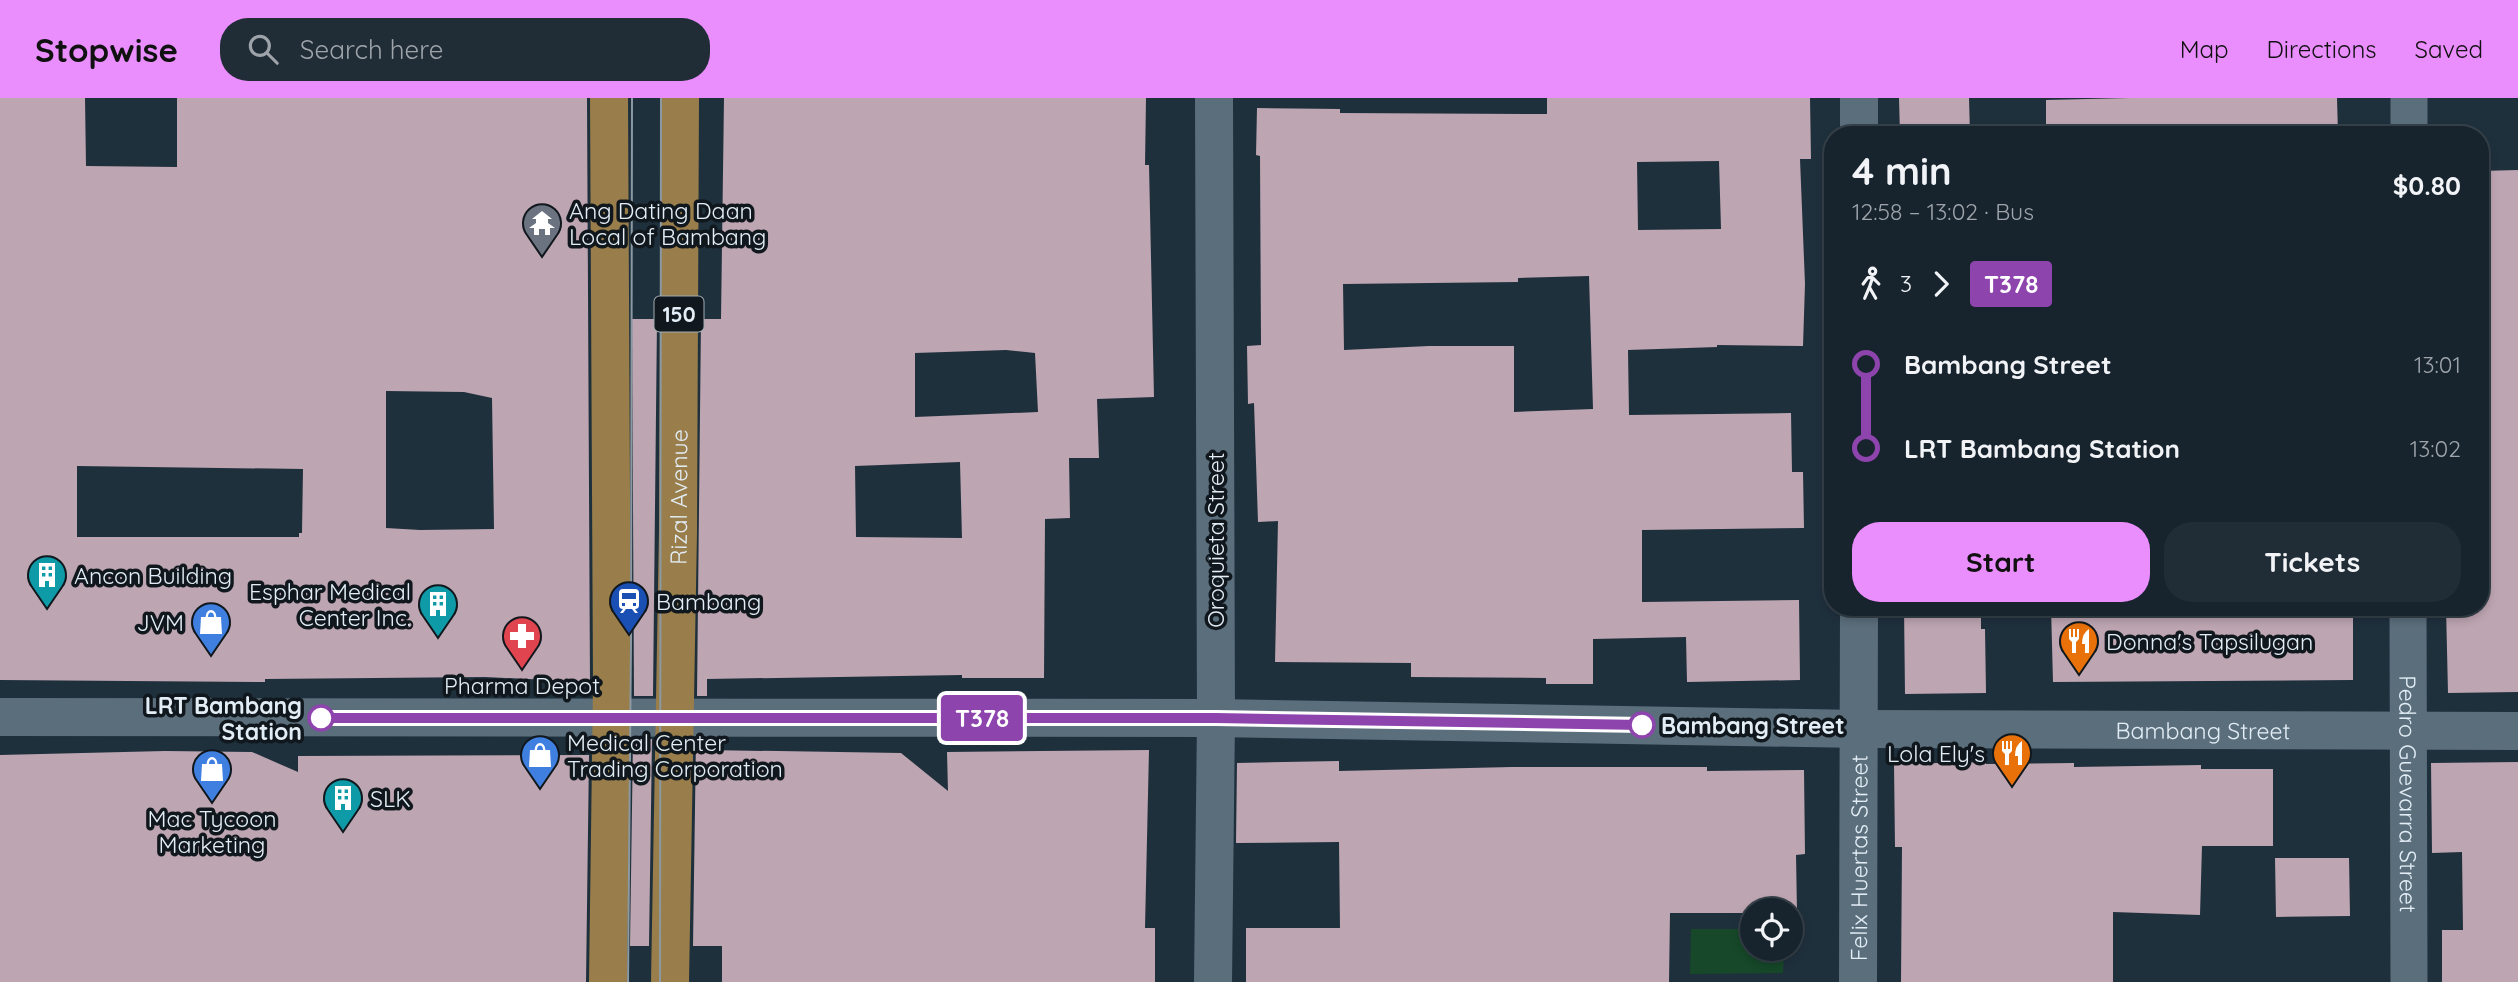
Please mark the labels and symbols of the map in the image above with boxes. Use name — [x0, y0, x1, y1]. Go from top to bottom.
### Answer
place label: Ang Dating Daan Local of Bambang — [569, 196, 766, 251]
temple icon: Ang Dating Daan Local of Bambang — [521, 202, 563, 257]
road number: 150 — [654, 296, 704, 332]
street label: Rizal Avenue — [663, 429, 693, 565]
street label: Oroquieta Street — [1201, 452, 1230, 628]
building icon: Ancon Building — [26, 554, 68, 609]
place label: Ancon Building — [74, 561, 232, 590]
place label: Esphar Medical Center Inc. — [249, 577, 411, 632]
station icon: Bambang — [608, 580, 650, 635]
building icon: Esphar Medical Center Inc. — [417, 583, 459, 638]
place label: Bambang — [656, 587, 761, 616]
shop icon: JVM — [190, 601, 232, 656]
place label: JVM — [137, 608, 184, 637]
pharmacy icon: Pharma Depot — [501, 615, 543, 670]
restaurant icon: Donna's Tapsilugan — [2058, 620, 2100, 675]
place label: Donna's Tapsilugan — [2106, 627, 2313, 656]
place label: Pharma Depot — [444, 671, 600, 700]
street label: Pedro Guevarra Street — [2394, 675, 2423, 913]
place label: LRT Bambang Station — [145, 691, 302, 746]
line badge: T378 — [933, 695, 1031, 741]
marker: LRT Bambang Station — [308, 705, 334, 731]
place label: Bambang Street — [1661, 711, 1845, 740]
marker: Bambang Street — [1629, 712, 1655, 738]
street label: Bambang Street — [2116, 715, 2290, 745]
place label: Medical Center Trading Corporation — [567, 728, 783, 783]
restaurant icon: Lola Ely's — [1991, 732, 2033, 787]
shop icon: Medical Center Trading Corporation — [519, 734, 561, 789]
place label: Lola Ely's — [1887, 739, 1985, 768]
shop icon: Mac Tycoon Marketing — [191, 748, 233, 803]
street label: Felix Huertas Street — [1844, 754, 1873, 961]
building icon: SLK — [322, 777, 364, 832]
place label: SLK — [370, 784, 411, 813]
place label: Mac Tycoon Marketing — [148, 804, 276, 859]

